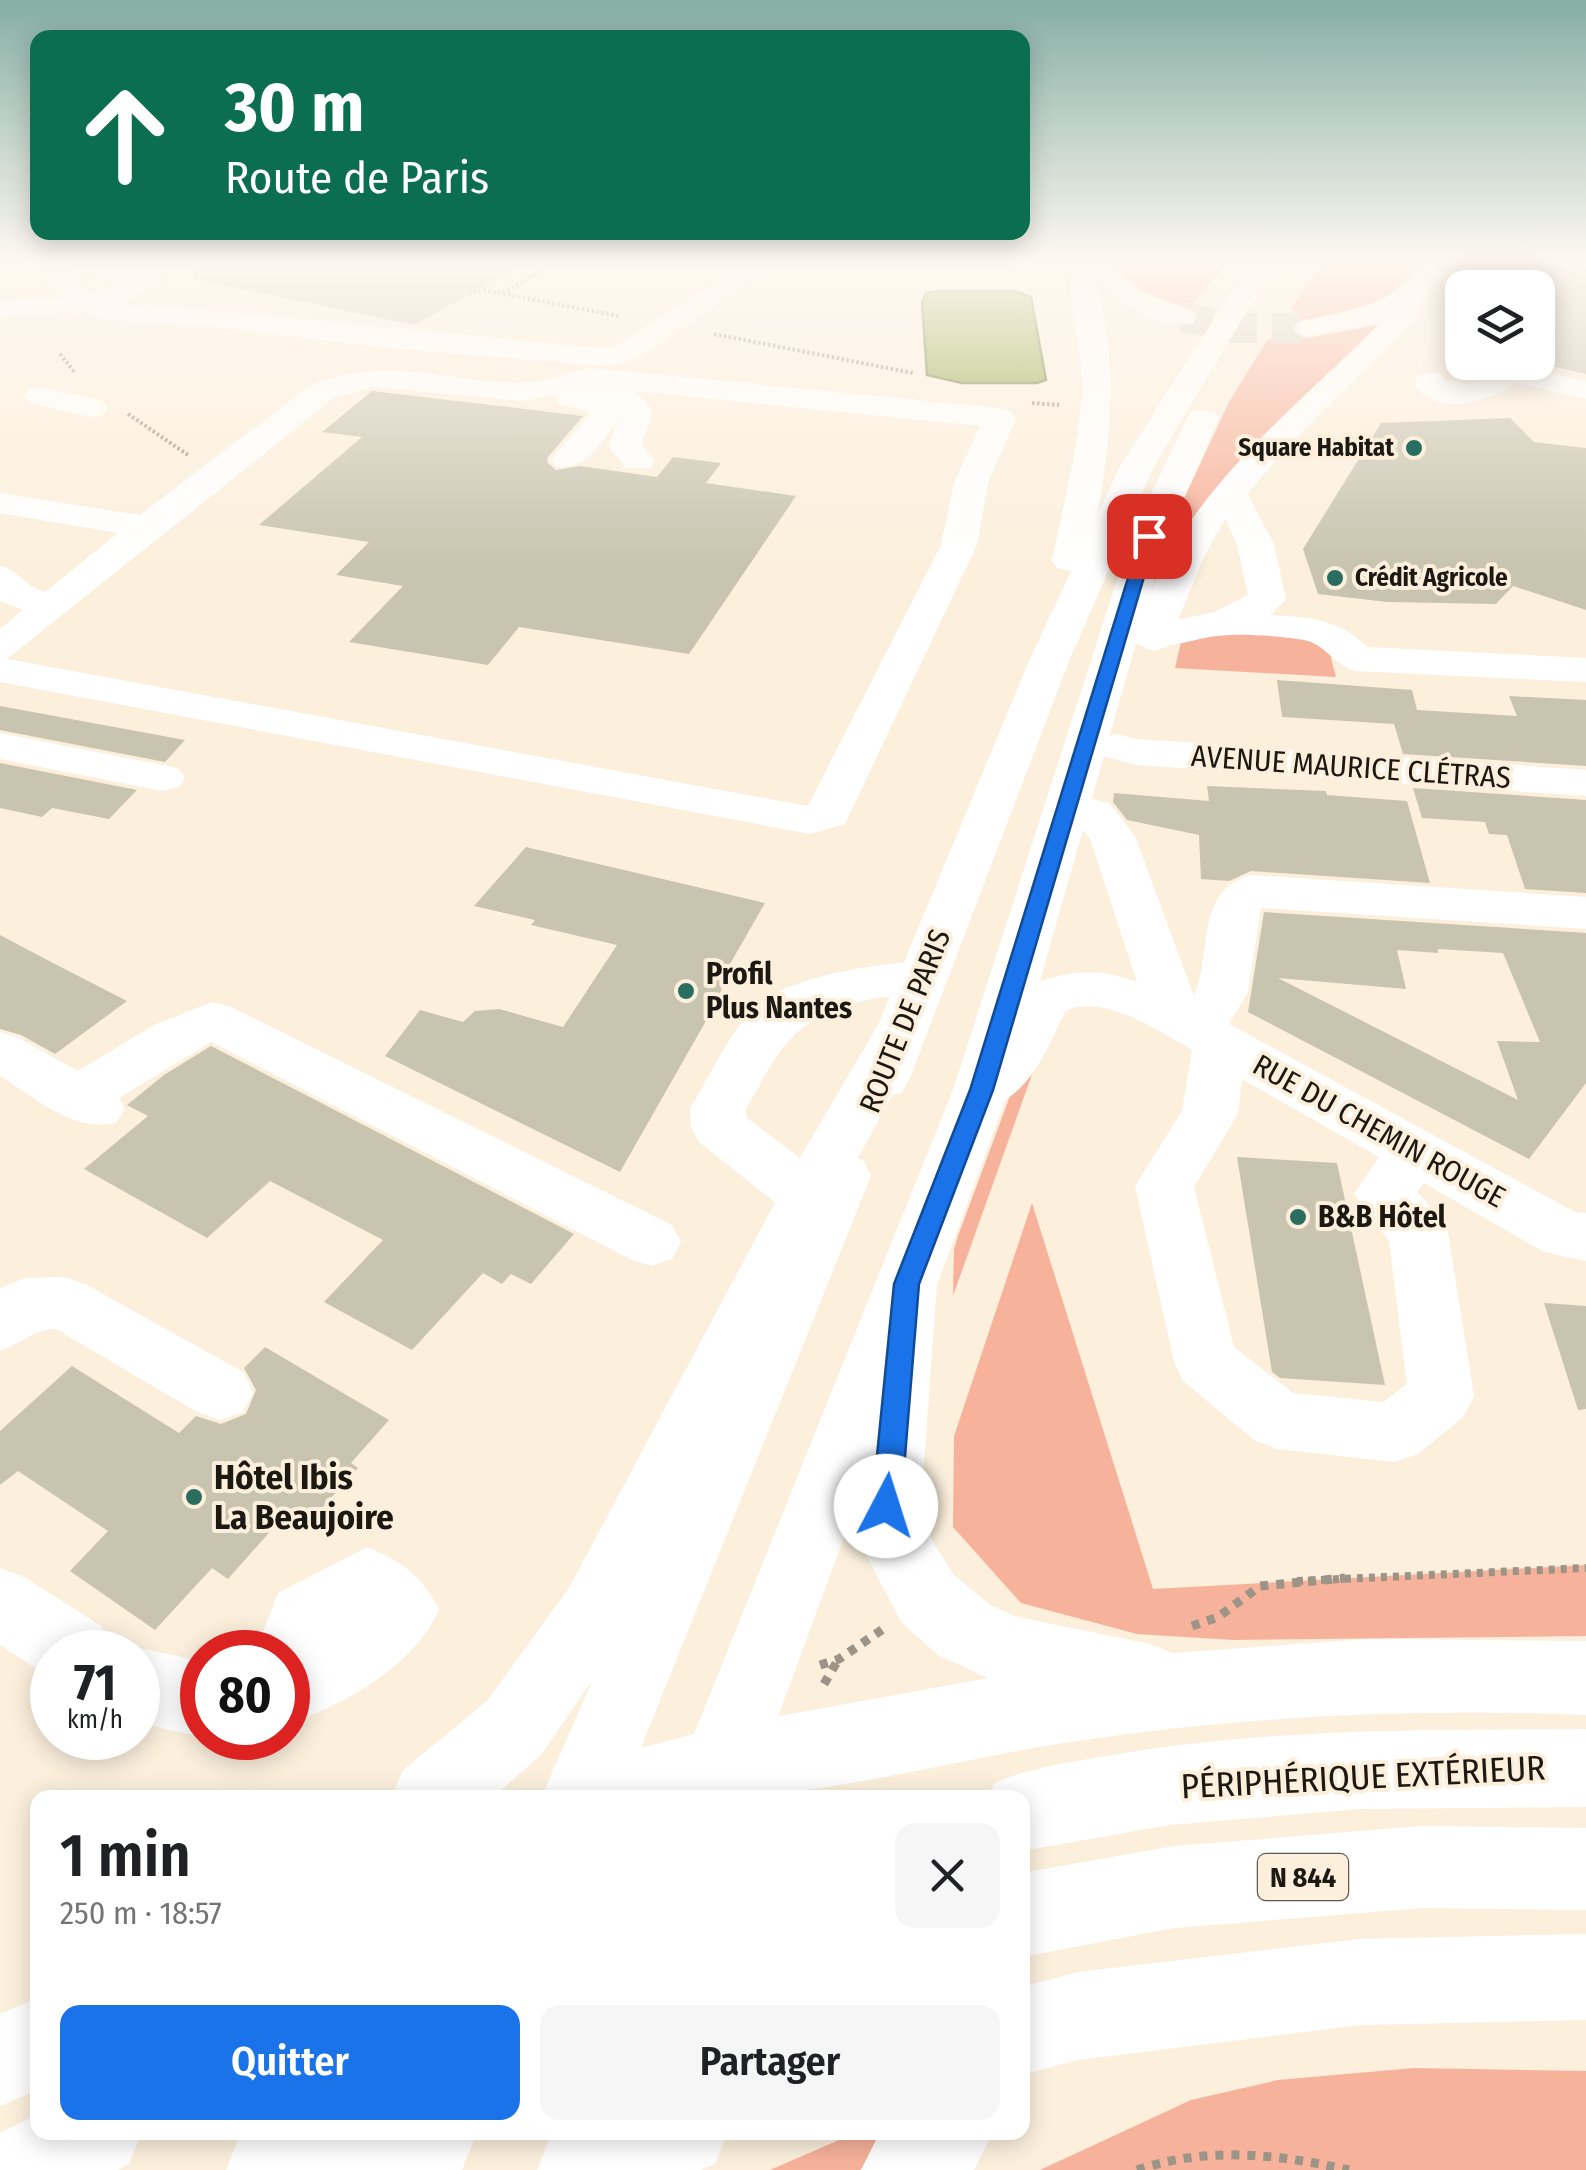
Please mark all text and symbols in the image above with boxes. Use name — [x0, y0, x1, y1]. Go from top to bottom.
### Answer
text: 30 m — [225, 66, 364, 150]
icon: ahead — [60, 70, 190, 200]
text: Route de Paris — [225, 151, 489, 205]
map controls — [1445, 270, 1555, 380]
button: layers — [1445, 270, 1555, 380]
place label: Square Habitat — [1238, 433, 1395, 463]
marker: Square Habitat — [1403, 437, 1425, 459]
pin — [1107, 494, 1192, 579]
icon: arrive — [1122, 509, 1177, 564]
place label: Crédit Agricole — [1355, 563, 1508, 593]
marker: Crédit Agricole — [1324, 567, 1346, 589]
street label: AVENUE MAURICE CLÉTRAS — [1190, 738, 1512, 796]
street label: ROUTE DE PARIS — [852, 924, 958, 1118]
place label: Profil Plus Nantes — [706, 956, 852, 1026]
marker: Profil Plus Nantes — [675, 980, 697, 1002]
street label: RUE DU CHEMIN ROUGE — [1247, 1047, 1511, 1215]
place label: B&B Hôtel — [1318, 1199, 1447, 1235]
marker: B&B Hôtel — [1287, 1206, 1309, 1228]
position arrow — [834, 1454, 938, 1558]
place label: Hôtel Ibis La Beaujoire — [214, 1456, 394, 1538]
marker: Hôtel Ibis La Beaujoire — [183, 1486, 205, 1508]
speed limit sign: 80 — [180, 1630, 310, 1760]
text: 71 — [74, 1653, 116, 1713]
text: km/h — [67, 1705, 123, 1735]
street label: PÉRIPHÉRIQUE EXTÉRIEUR — [1180, 1746, 1546, 1808]
text: 1 min — [60, 1820, 191, 1892]
button: close — [895, 1823, 1000, 1928]
road number: N 844 — [1258, 1854, 1348, 1900]
text: 250 m · 18:57 — [60, 1894, 222, 1932]
button: Quitter — [60, 2005, 520, 2120]
button: Partager — [540, 2005, 1000, 2120]

